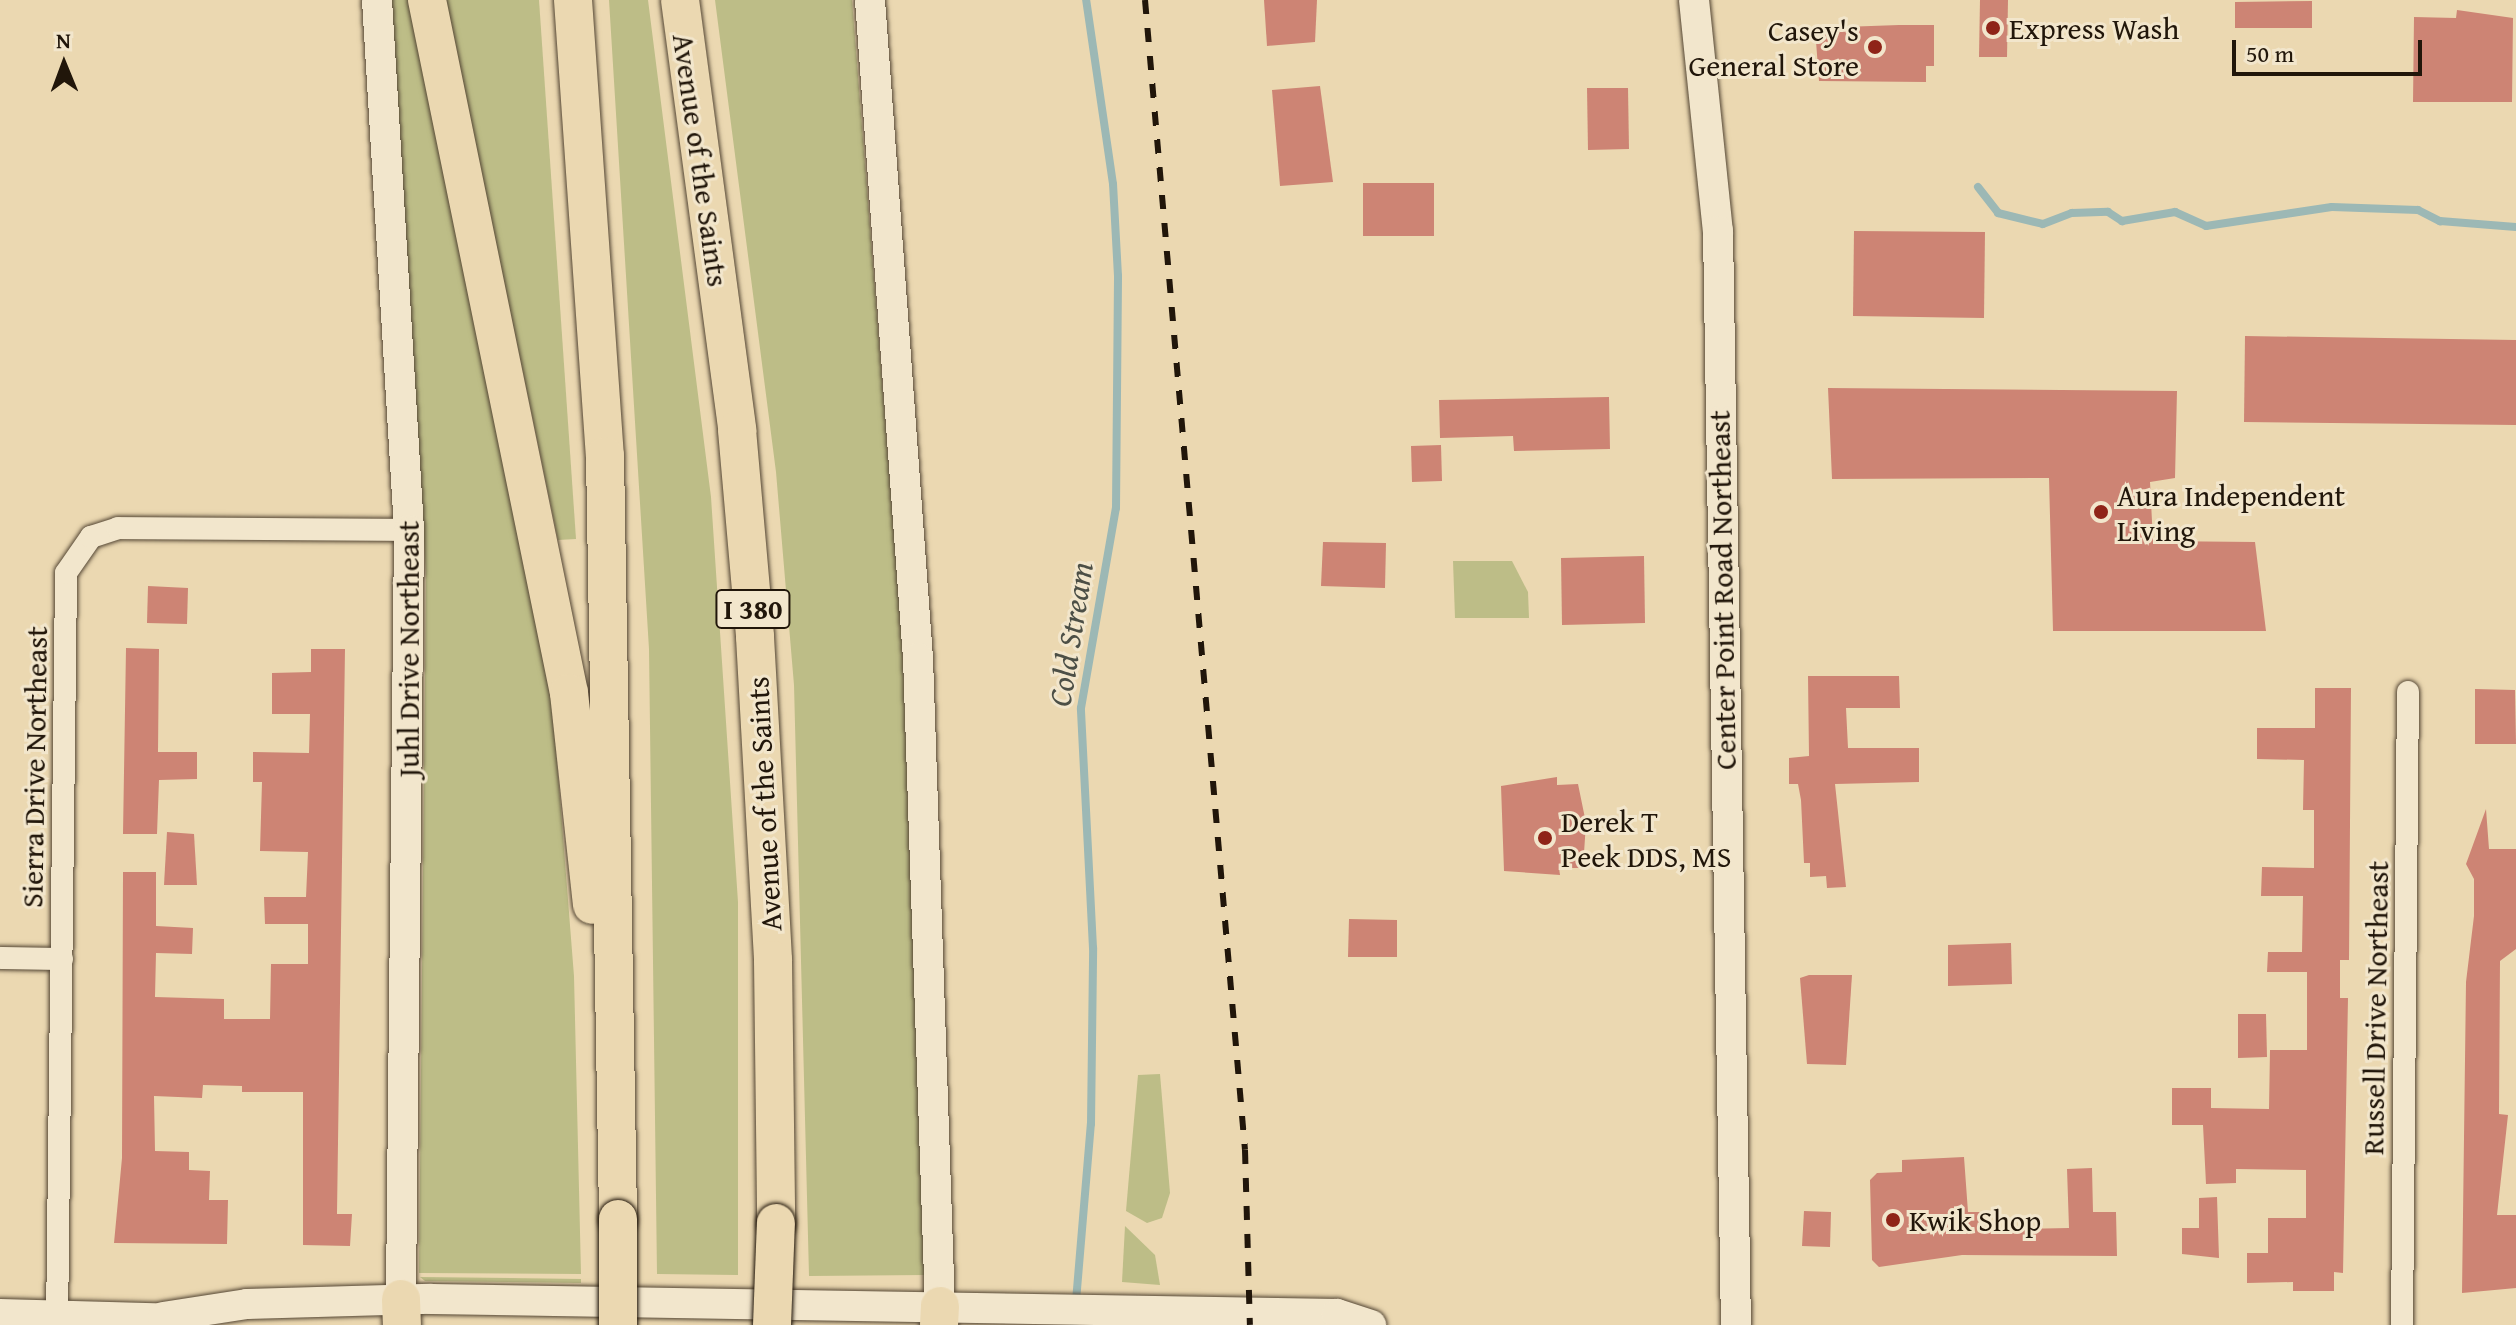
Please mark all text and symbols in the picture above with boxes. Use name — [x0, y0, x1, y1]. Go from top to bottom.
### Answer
place label: Express Wash — [2009, 10, 2179, 46]
place label: Casey's General Store — [1689, 12, 1859, 82]
marker: Express Wash — [1984, 19, 2002, 37]
north arrow — [24, 24, 104, 104]
text: N — [56, 24, 71, 56]
scale bar — [2236, 24, 2426, 74]
street label: Avenue of the Saints — [665, 31, 737, 289]
text: 50 m — [2246, 36, 2294, 71]
marker: Casey's General Store — [1866, 38, 1884, 56]
street label: Center Point Road Northeast — [1701, 410, 1743, 770]
place label: Aura Independent Living — [2117, 477, 2345, 548]
marker: Aura Independent Living — [2092, 503, 2110, 521]
street label: Juhl Drive Northeast — [390, 521, 426, 777]
water label: Cold Stream — [1041, 559, 1101, 709]
road number: I 380 — [715, 585, 791, 633]
street label: Sierra Drive Northeast — [14, 626, 54, 908]
street label: Avenue of the Saints — [739, 676, 789, 932]
place label: Derek T Peek DDS, MS — [1561, 803, 1731, 874]
marker: Derek T Peek DDS, MS — [1536, 829, 1554, 847]
street label: Russell Drive Northeast — [2354, 861, 2396, 1155]
place label: Kwik Shop — [1909, 1202, 2041, 1238]
marker: Kwik Shop — [1884, 1211, 1902, 1229]

